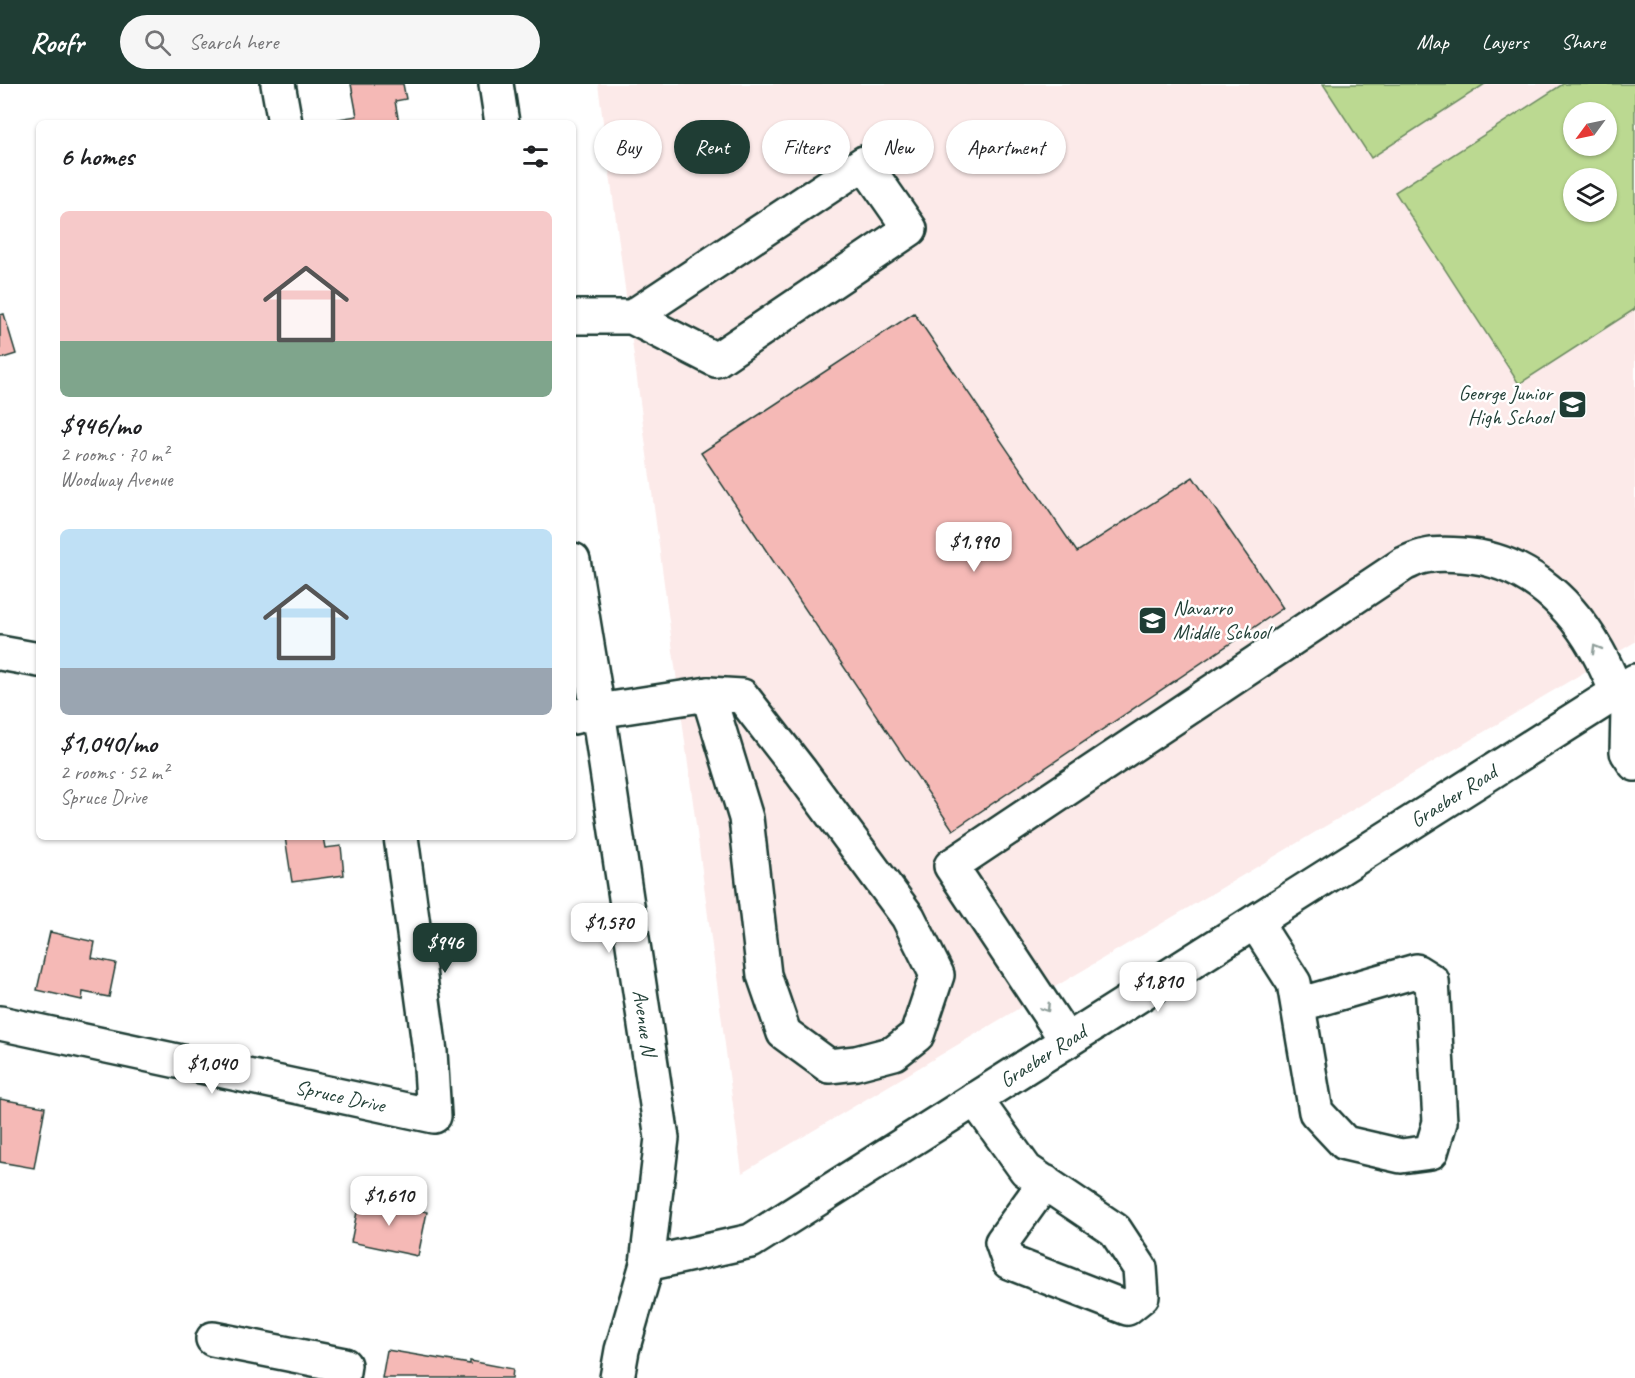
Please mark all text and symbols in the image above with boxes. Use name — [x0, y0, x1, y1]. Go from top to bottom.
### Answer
search box — [120, 15, 540, 69]
text: Roofr — [30, 25, 84, 60]
icon: search — [141, 26, 174, 59]
text: Search here — [189, 28, 278, 56]
text: Map — [1416, 29, 1449, 55]
text: Layers — [1482, 29, 1528, 55]
text: Share — [1561, 29, 1605, 55]
north arrow — [1563, 102, 1617, 156]
map controls — [1563, 102, 1617, 222]
chip: Buy — [594, 120, 662, 174]
chip: Rent — [674, 120, 750, 174]
chip: Filters — [762, 120, 850, 174]
chip: New — [862, 120, 934, 174]
chip: Apartment — [946, 120, 1066, 174]
text: 6 homes — [60, 140, 134, 173]
icon: filters — [519, 140, 552, 173]
button: layers — [1563, 168, 1617, 222]
icon: home — [252, 250, 360, 358]
place label: George Junior High School — [1458, 380, 1555, 430]
school or university icon: George Junior High School — [1557, 389, 1589, 421]
text: $946/mo — [60, 409, 140, 442]
text: 2 rooms · 70 m² — [60, 442, 168, 467]
text: Woodway Avenue — [60, 467, 173, 492]
pin: $1,990 — [925, 522, 1023, 573]
text: $1,990 — [950, 529, 998, 554]
icon: home — [252, 568, 360, 676]
place label: Navarro Middle School — [1173, 595, 1273, 645]
school or university icon: Navarro Middle School — [1136, 604, 1168, 636]
one-way arrow — [1591, 645, 1603, 655]
text: $1,040/mo — [60, 727, 157, 760]
street label: Graeber Road — [1405, 757, 1505, 833]
text: 2 rooms · 52 m² — [60, 760, 168, 785]
text: Spruce Drive — [60, 785, 147, 810]
pin: $1,570 — [560, 903, 658, 954]
text: $1,570 — [585, 910, 633, 935]
pin: $946 — [409, 923, 481, 974]
text: $946 — [427, 930, 463, 955]
pin: $1,810 — [1109, 962, 1207, 1013]
text: $1,810 — [1134, 969, 1182, 994]
street label: Avenue N — [627, 988, 663, 1060]
one-way arrow — [1039, 1002, 1051, 1012]
street label: Graeber Road — [995, 1017, 1094, 1093]
pin: $1,040 — [163, 1044, 261, 1095]
text: $1,040 — [188, 1051, 236, 1076]
street label: Spruce Drive — [293, 1074, 390, 1119]
pin: $1,610 — [340, 1176, 438, 1227]
text: $1,610 — [364, 1183, 414, 1208]

